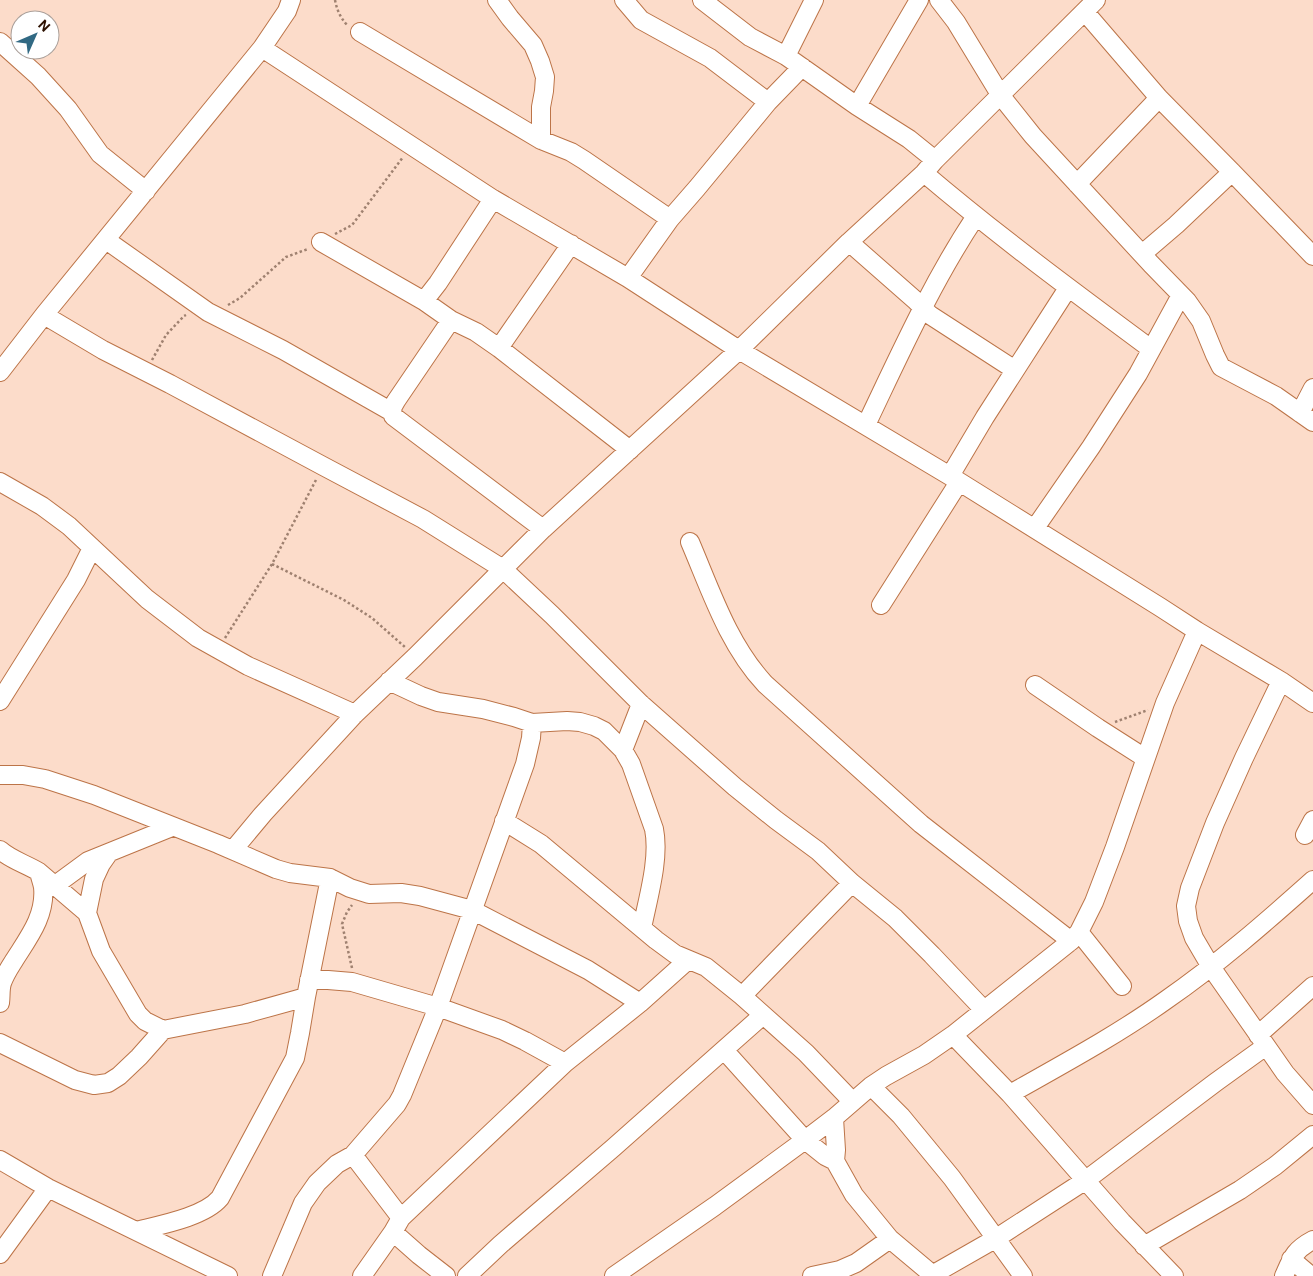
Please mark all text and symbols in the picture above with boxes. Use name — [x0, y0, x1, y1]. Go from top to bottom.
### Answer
north arrow — [10, 10, 60, 60]
text: N — [35, 17, 53, 35]

